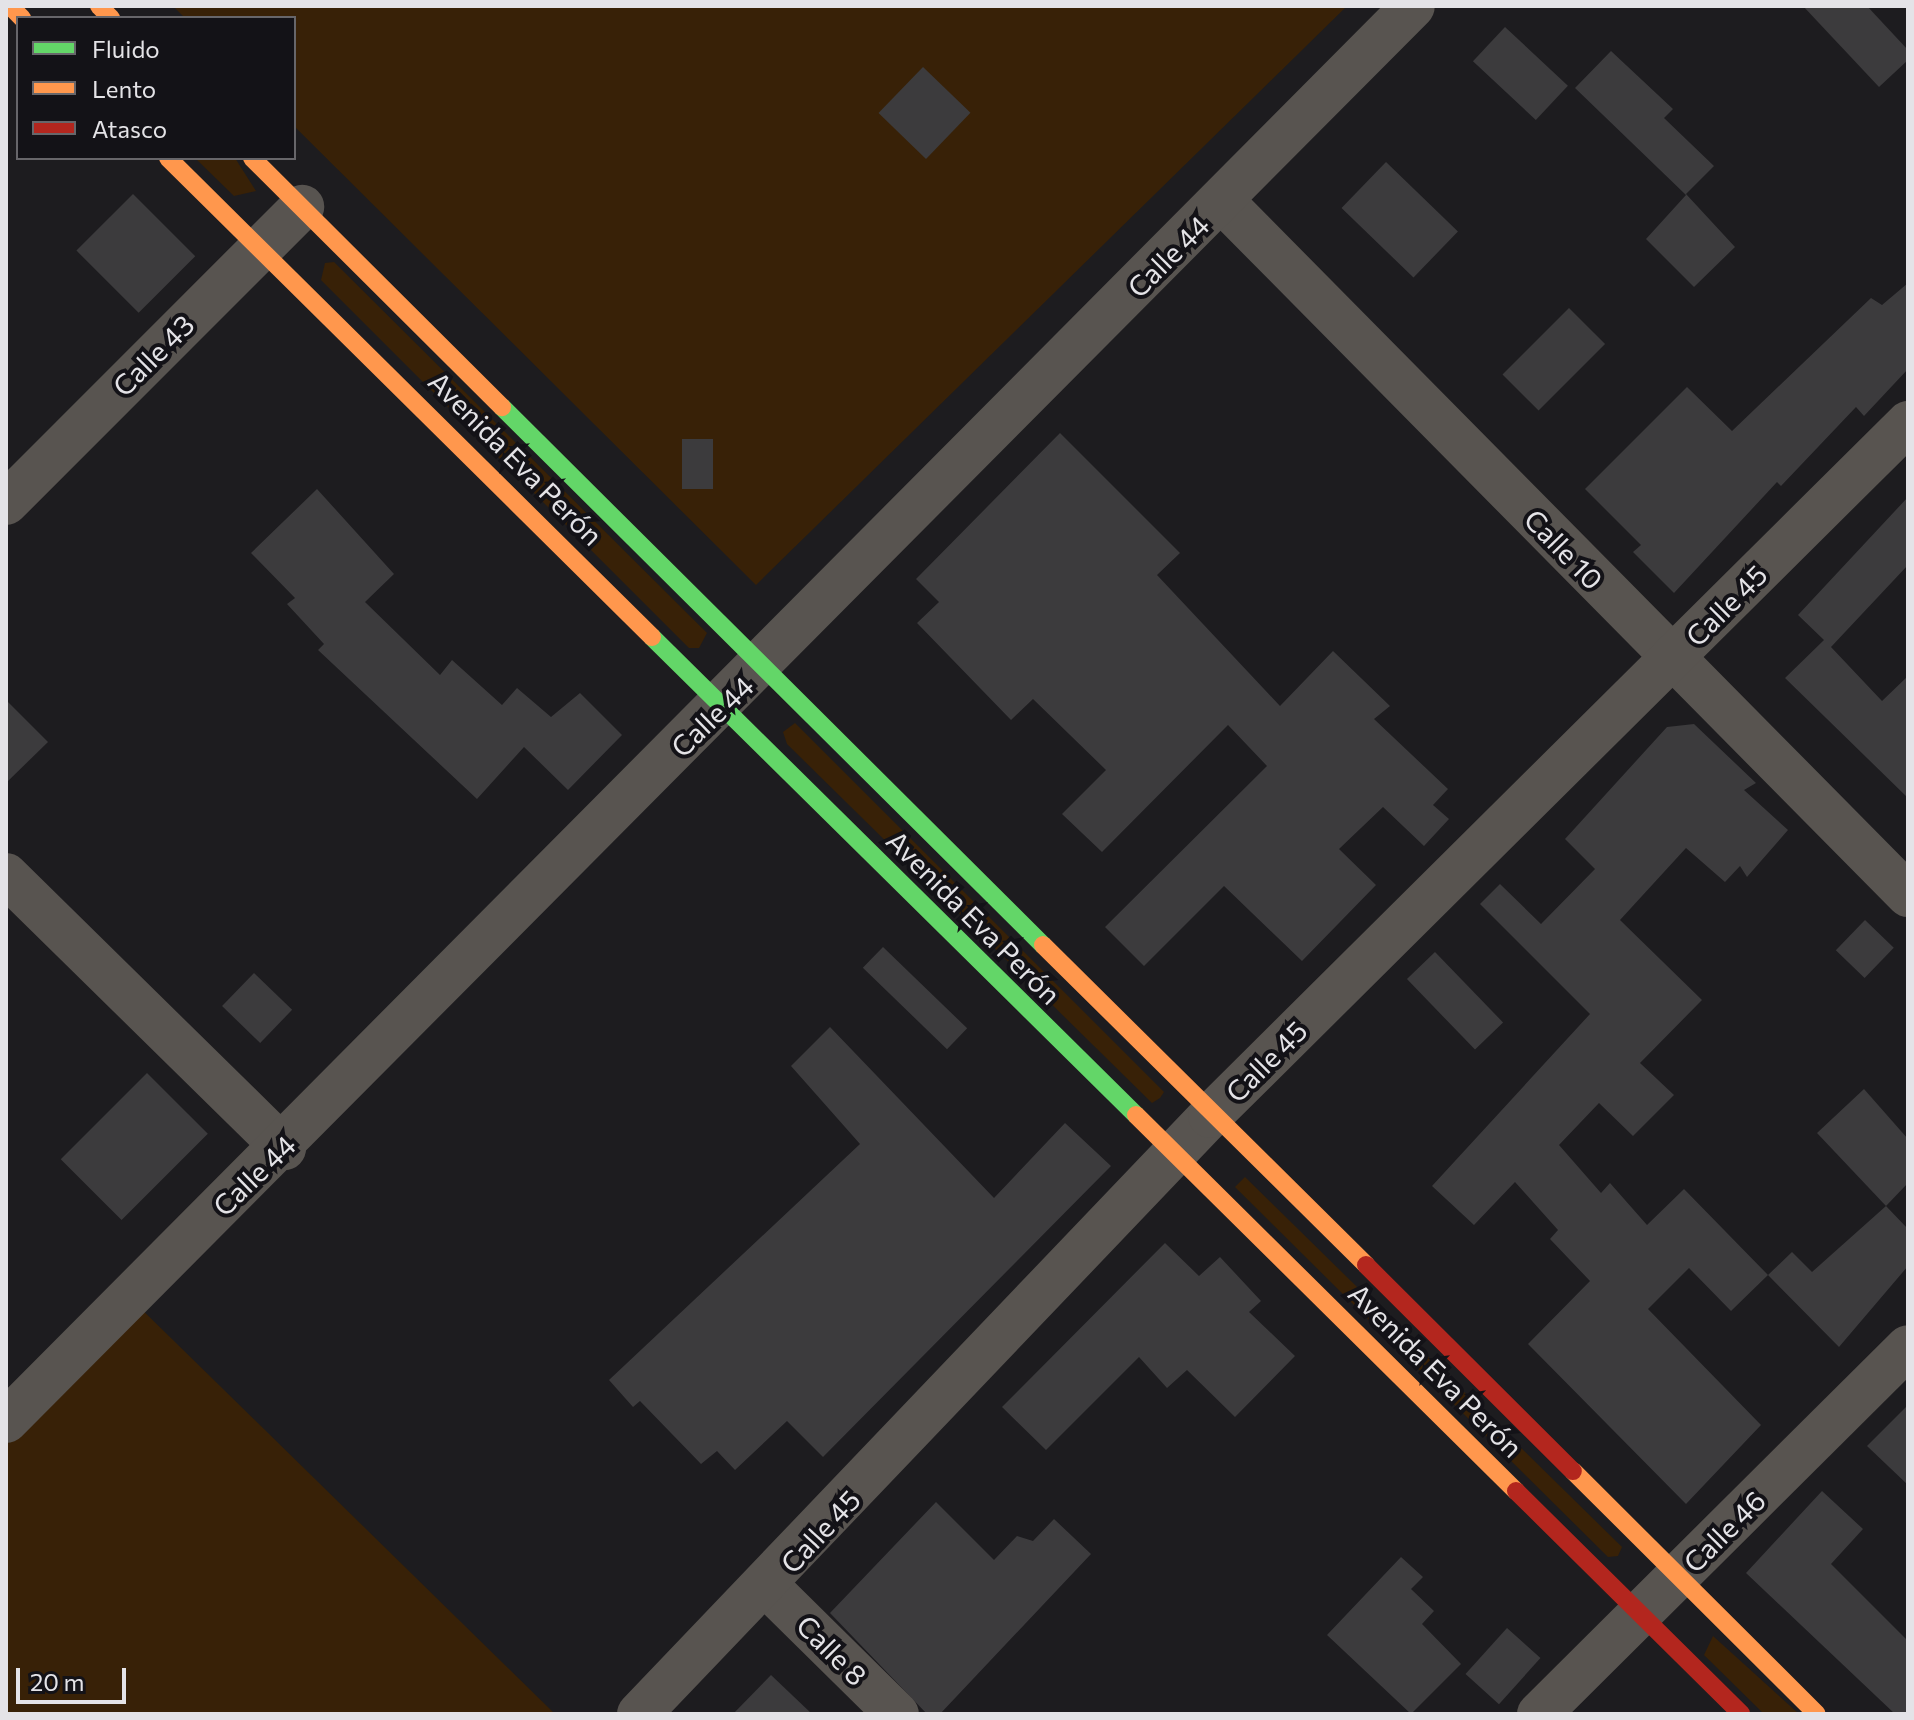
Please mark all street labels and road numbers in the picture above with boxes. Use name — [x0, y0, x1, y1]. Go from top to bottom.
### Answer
street label: Calle 44 — [1120, 208, 1216, 304]
street label: Calle 43 — [105, 307, 201, 403]
street label: Avenida Eva Perón — [422, 364, 610, 552]
street label: Calle 10 — [1518, 502, 1610, 596]
street label: Calle 45 — [1678, 557, 1774, 653]
street label: Calle 44 — [664, 669, 760, 763]
street label: Avenida Eva Perón — [880, 823, 1068, 1011]
street label: Calle 45 — [1218, 1013, 1314, 1109]
street label: Calle 44 — [206, 1128, 302, 1222]
street label: Avenida Eva Perón — [1342, 1276, 1530, 1464]
street label: Calle 45 — [773, 1483, 867, 1579]
street label: Calle 46 — [1676, 1483, 1772, 1579]
street label: Calle 8 — [790, 1608, 874, 1692]

